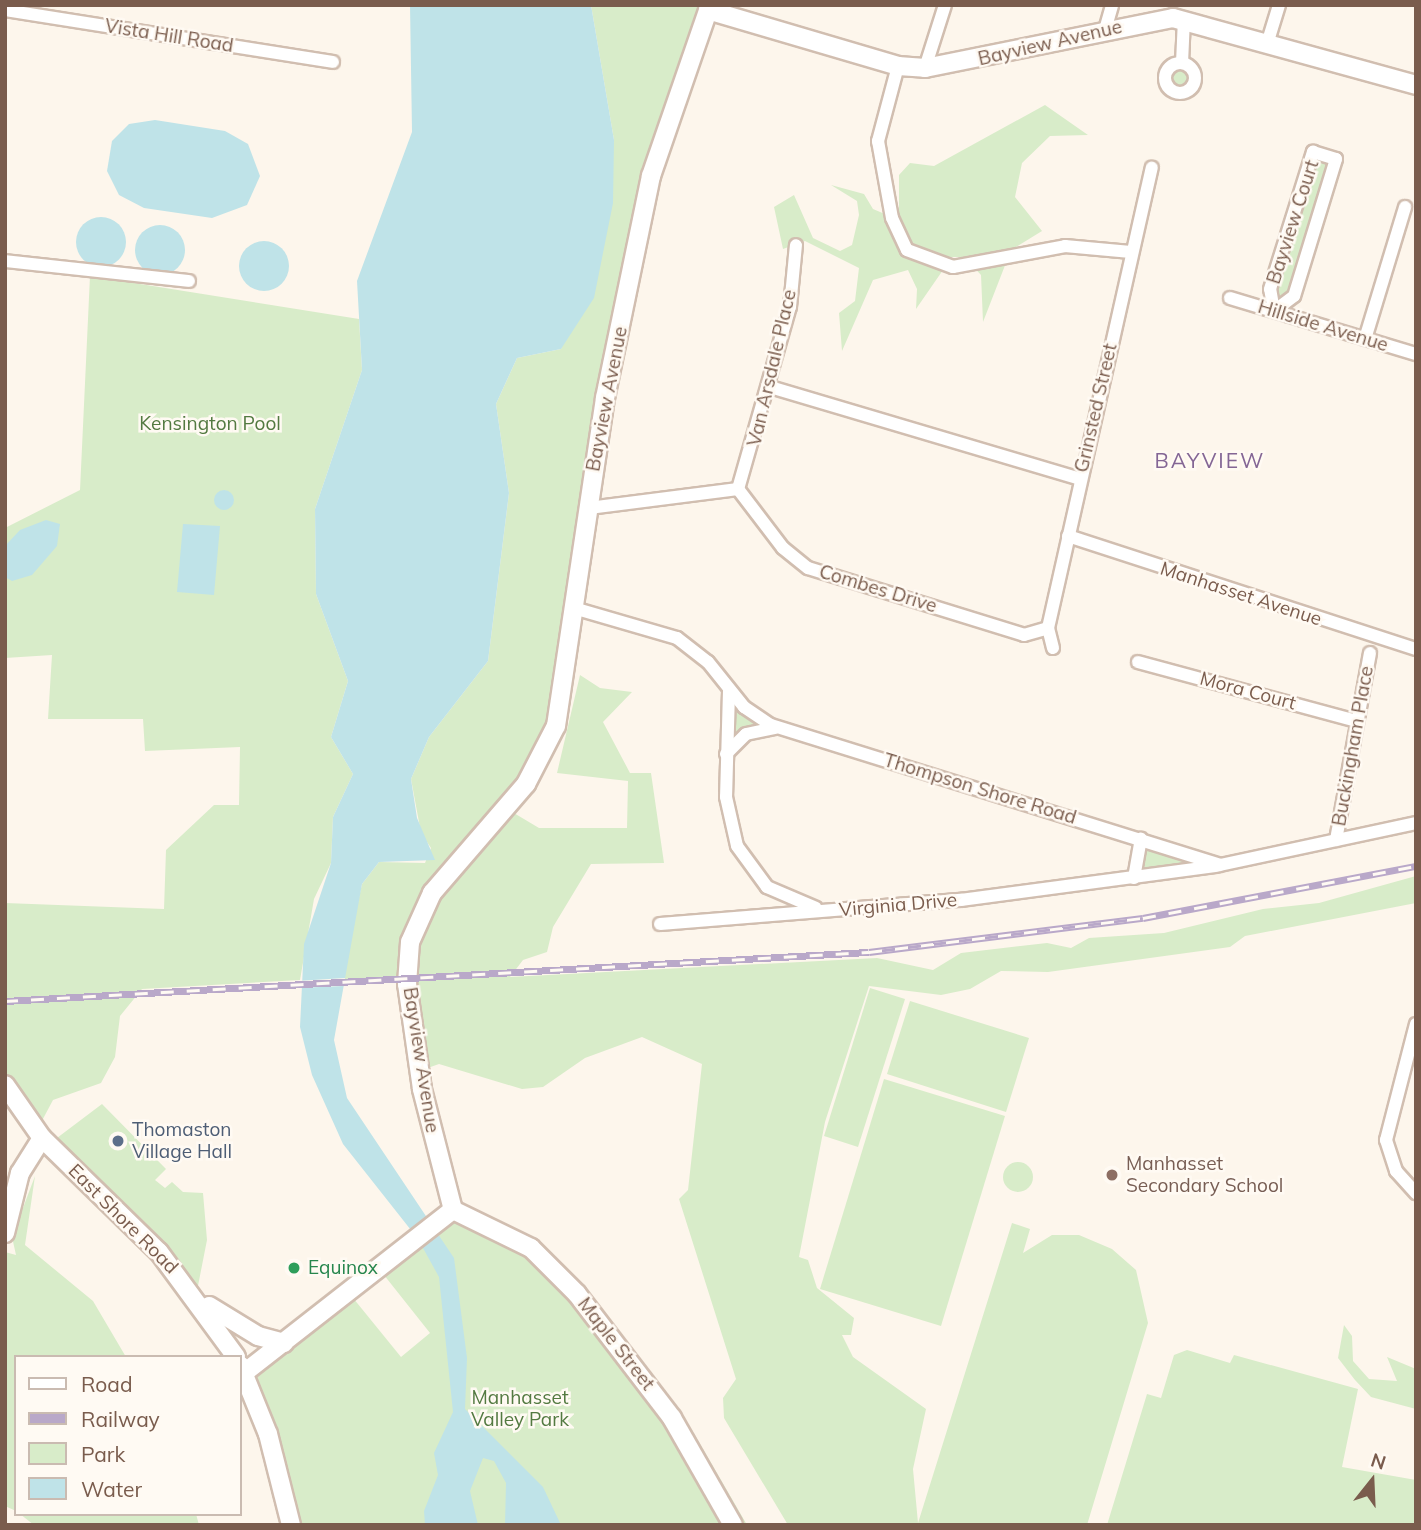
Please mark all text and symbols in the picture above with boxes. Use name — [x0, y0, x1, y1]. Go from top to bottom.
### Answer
street label: Vista Hill Road — [103, 15, 235, 57]
street label: Bayview Avenue — [976, 15, 1124, 71]
street label: Bayview Court — [1262, 157, 1324, 287]
street label: Van Arsdale Place — [743, 287, 801, 449]
street label: Hillside Avenue — [1255, 295, 1391, 357]
street label: Bayview Avenue — [582, 325, 632, 473]
street label: Grinsted Street — [1070, 341, 1122, 475]
park label: Kensington Pool — [139, 413, 281, 435]
district label: BAYVIEW — [1155, 447, 1265, 473]
street label: Manhasset Avenue — [1157, 557, 1325, 631]
street label: Combes Drive — [816, 560, 940, 618]
street label: Buckingham Place — [1328, 664, 1378, 828]
street label: Mora Court — [1197, 667, 1299, 715]
street label: Thompson Shore Road — [881, 749, 1079, 829]
street label: Virginia Drive — [838, 888, 958, 922]
street label: Bayview Avenue — [398, 986, 444, 1134]
place label: Thomaston Village Hall — [132, 1119, 232, 1163]
marker: Thomaston Village Hall — [110, 1133, 126, 1149]
place label: Manhasset Secondary School — [1126, 1153, 1283, 1197]
street label: East Shore Road — [63, 1159, 183, 1279]
marker: Manhasset Secondary School — [1104, 1167, 1120, 1183]
place label: Equinox — [308, 1257, 378, 1279]
marker: Equinox — [286, 1260, 302, 1276]
street label: Maple Street — [573, 1293, 659, 1395]
legend — [14, 1355, 242, 1516]
text: Road — [81, 1371, 132, 1397]
park label: Manhasset Valley Park — [471, 1387, 569, 1431]
text: Railway — [81, 1406, 160, 1432]
text: Park — [81, 1441, 125, 1467]
north arrow — [1337, 1446, 1407, 1516]
text: N — [1368, 1447, 1389, 1475]
text: Water — [81, 1476, 142, 1502]

